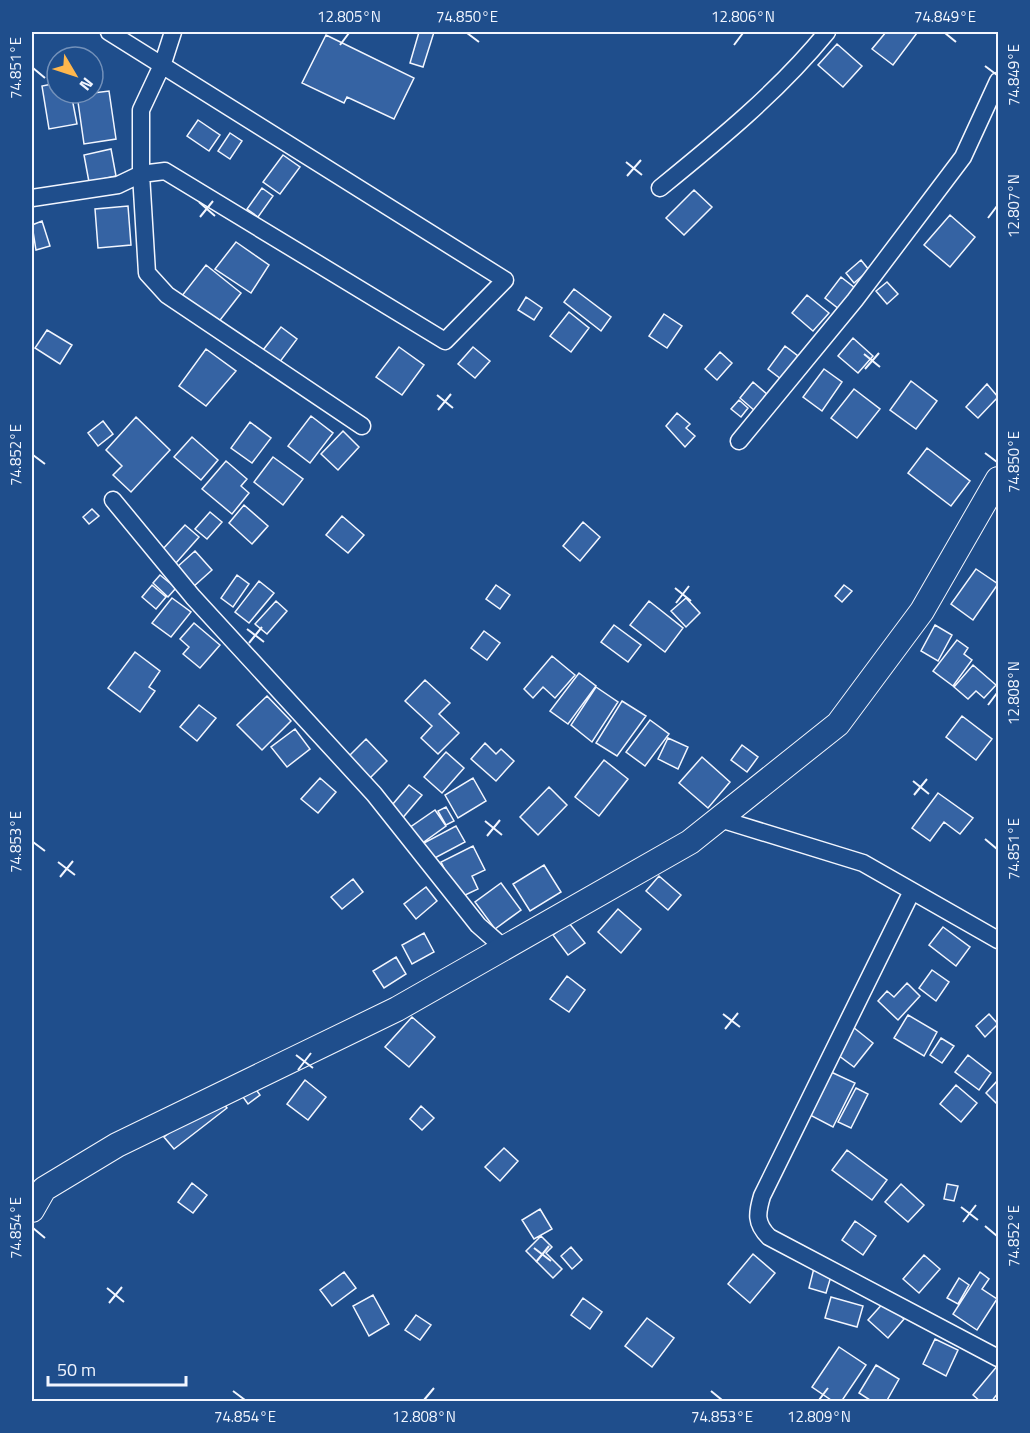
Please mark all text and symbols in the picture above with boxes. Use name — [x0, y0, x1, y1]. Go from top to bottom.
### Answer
text: 12.805°N — [317, 5, 381, 28]
text: 74.850°E — [436, 5, 498, 28]
text: 12.806°N — [711, 5, 775, 28]
text: 74.849°E — [914, 5, 976, 28]
text: 74.851°E — [4, 37, 27, 99]
text: 74.849°E — [1002, 44, 1025, 106]
north arrow — [45, 45, 105, 105]
text: N — [74, 73, 99, 96]
text: 12.807°N — [1002, 174, 1025, 238]
text: 74.852°E — [4, 424, 27, 486]
text: 74.850°E — [1002, 431, 1025, 493]
text: 12.808°N — [1002, 661, 1025, 725]
text: 74.853°E — [4, 811, 27, 873]
text: 74.851°E — [1002, 818, 1025, 880]
text: 74.854°E — [4, 1197, 27, 1259]
text: 74.852°E — [1002, 1205, 1025, 1267]
scale bar — [48, 1349, 186, 1387]
text: 50 m — [57, 1356, 96, 1383]
text: 74.854°E — [214, 1405, 276, 1428]
text: 12.808°N — [392, 1405, 456, 1428]
text: 74.853°E — [691, 1405, 753, 1428]
text: 12.809°N — [787, 1405, 851, 1428]

